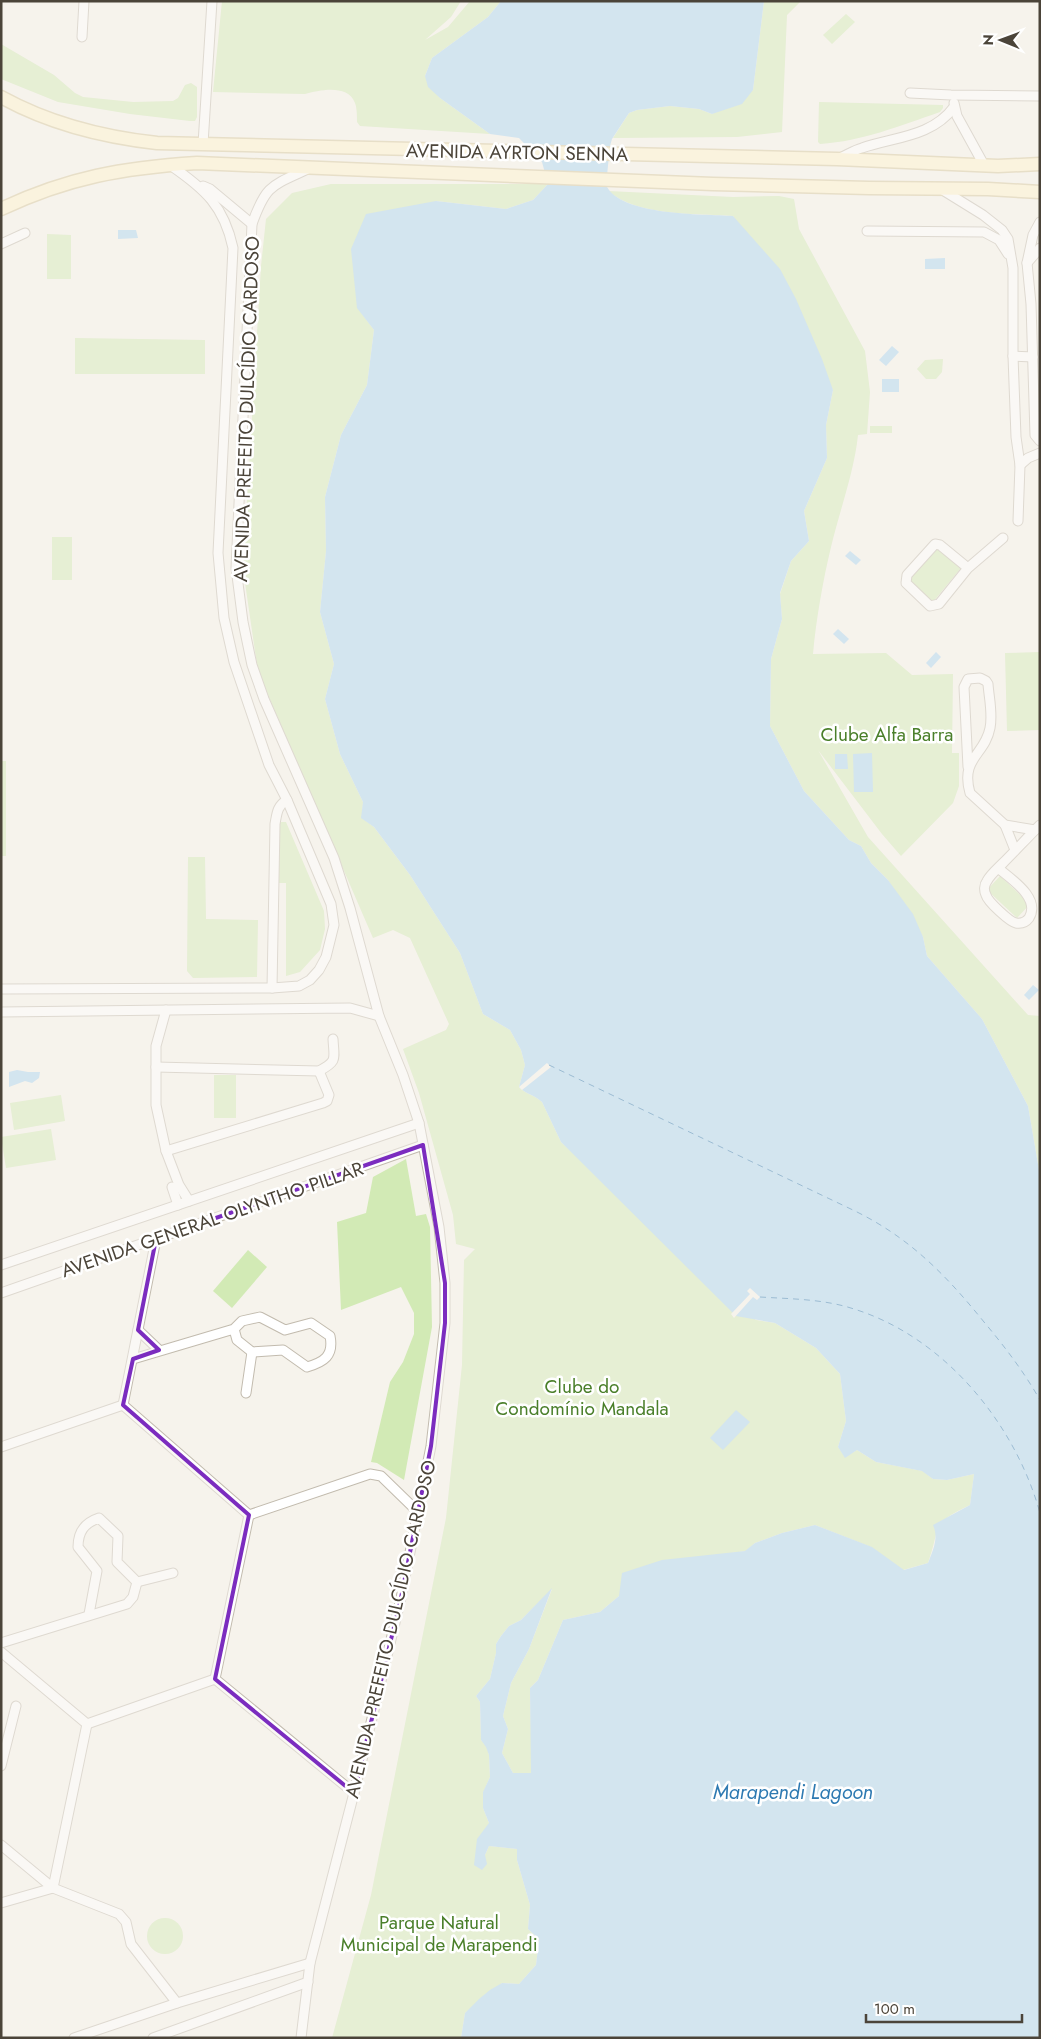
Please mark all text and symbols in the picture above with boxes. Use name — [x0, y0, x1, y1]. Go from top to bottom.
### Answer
north arrow — [976, 15, 1026, 65]
text: N — [978, 34, 998, 46]
street label: AVENIDA AYRTON SENNA — [406, 137, 629, 168]
street label: AVENIDA PREFEITO DULCÍDIO CARDOSO — [227, 235, 266, 583]
park label: Clube Alfa Barra — [821, 721, 953, 748]
street label: AVENIDA GENERAL OLYNTHO PILLAR — [57, 1155, 367, 1284]
park label: Clube do Condomínio Mandala — [495, 1373, 669, 1422]
street label: AVENIDA PREFEITO DULCÍDIO CARDOSO — [338, 1457, 443, 1801]
water label: Marapendi Lagoon — [713, 1778, 873, 1807]
park label: Parque Natural Municipal de Marapendi — [340, 1909, 538, 1958]
scale bar — [866, 1992, 1022, 2024]
text: 100 m — [874, 1998, 915, 2020]

